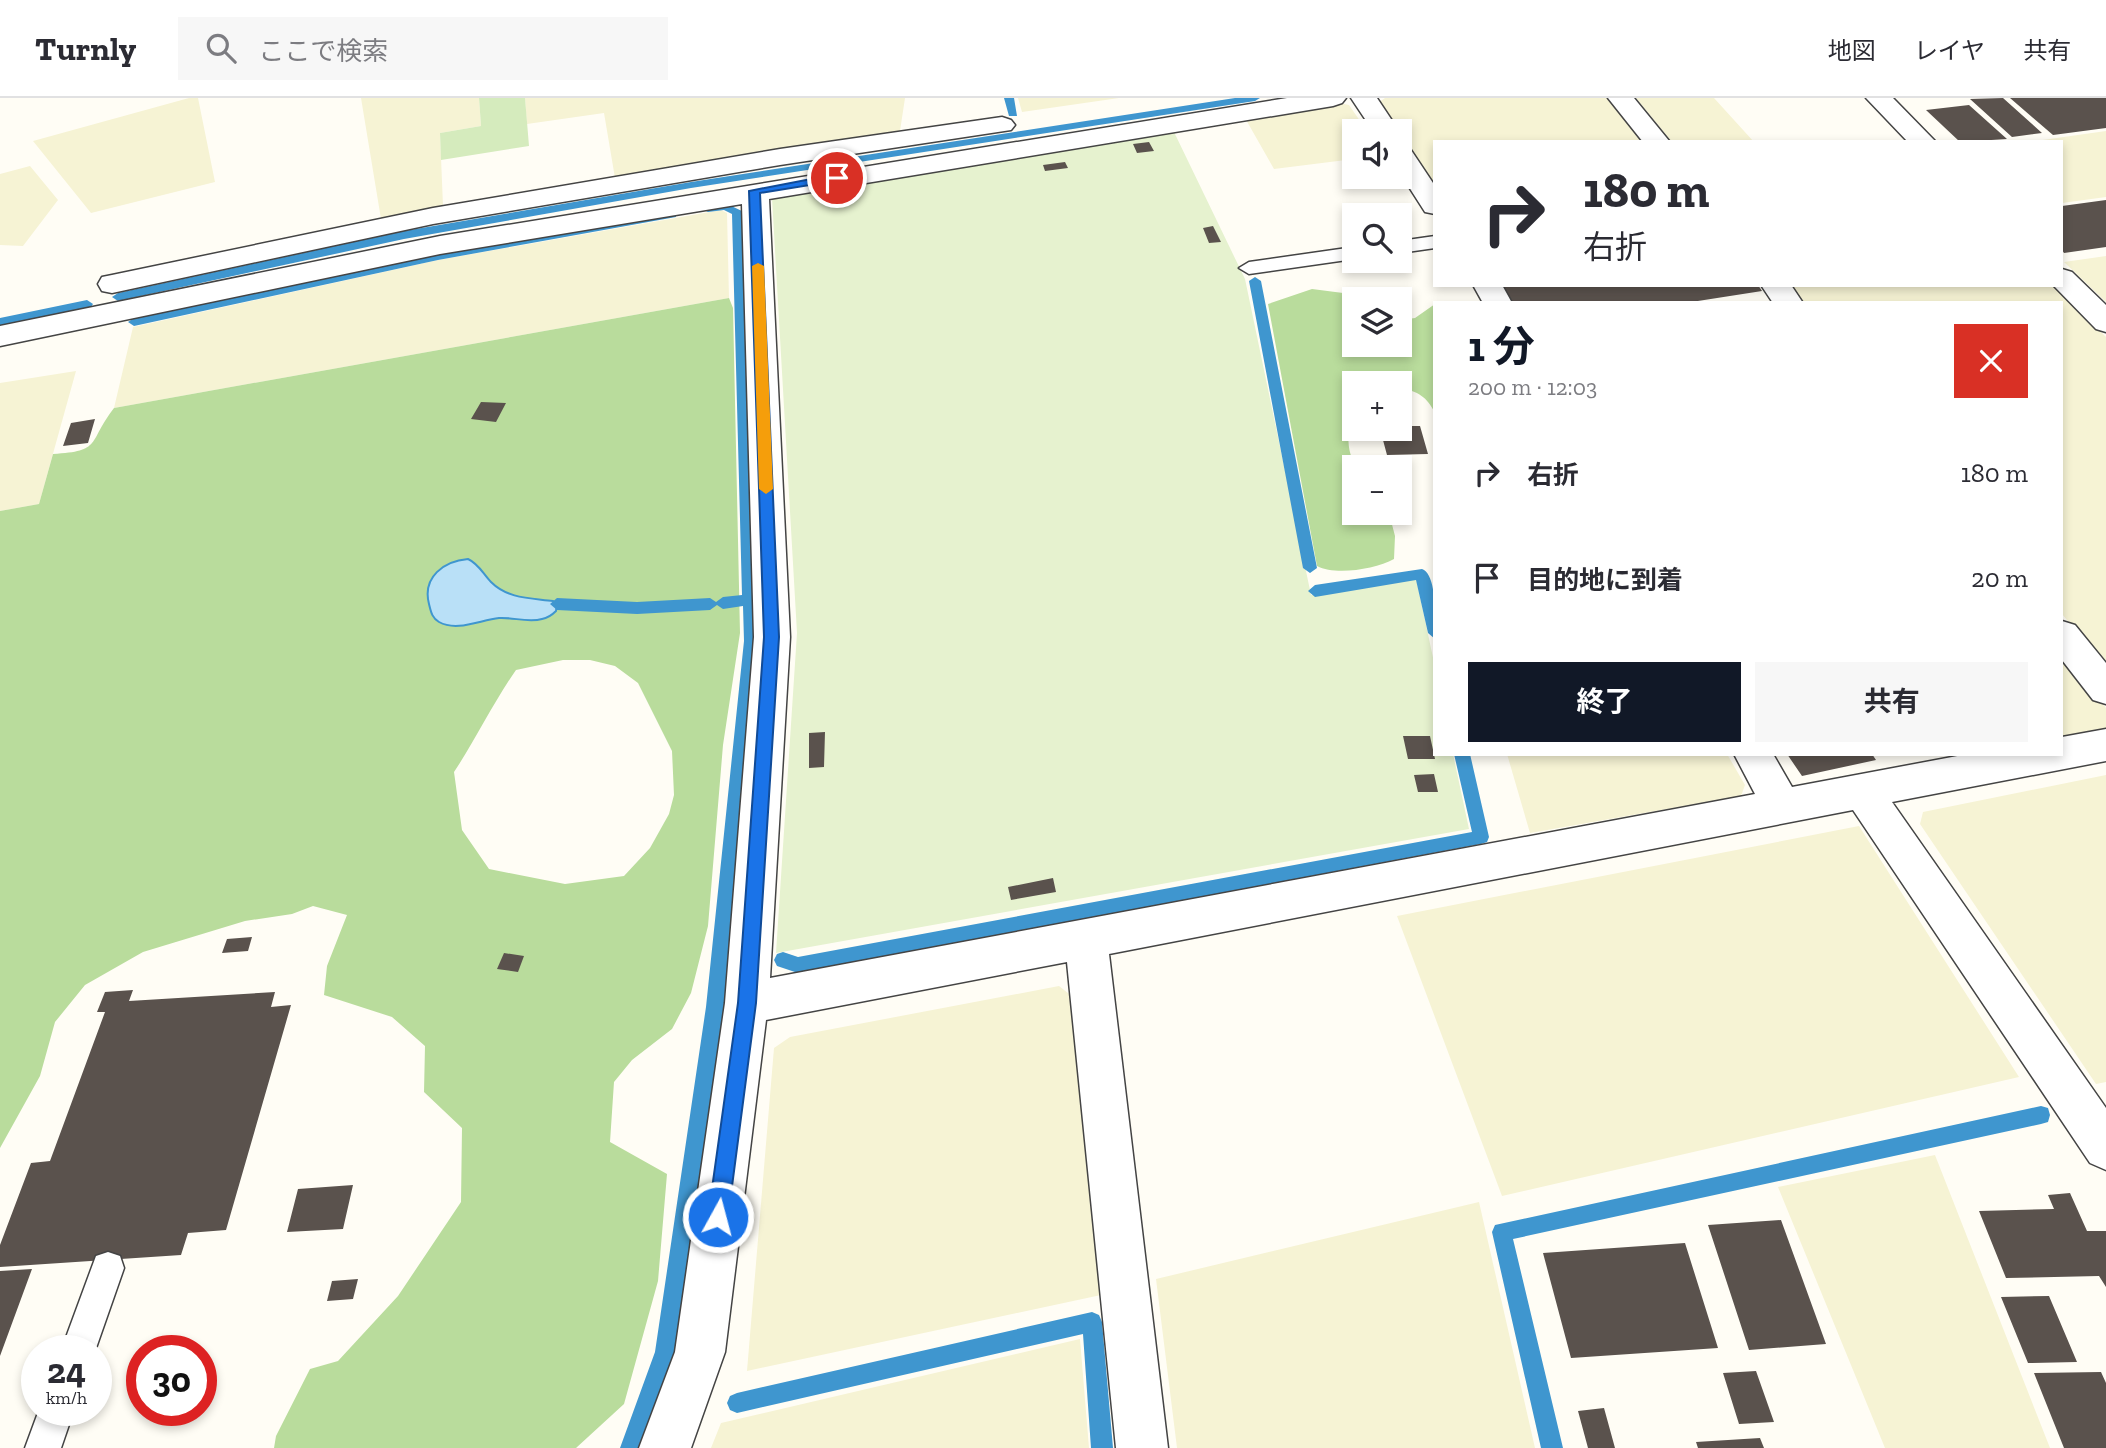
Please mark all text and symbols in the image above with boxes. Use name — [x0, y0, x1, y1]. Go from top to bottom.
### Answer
search box — [178, 17, 668, 80]
text: Turnly — [35, 29, 136, 68]
icon: search — [202, 29, 240, 67]
text: ここで検索 — [258, 35, 388, 67]
text: 地図 — [1828, 36, 1876, 65]
text: レイヤ — [1914, 36, 1985, 65]
text: 共有 — [2023, 36, 2071, 65]
map controls — [1342, 119, 1412, 525]
button: sound — [1342, 119, 1412, 189]
pin — [807, 148, 867, 208]
icon: arrive — [818, 159, 856, 197]
text: 180 m — [1583, 161, 1710, 220]
icon: right — [1468, 168, 1559, 259]
button: search — [1342, 203, 1412, 273]
text: 右折 — [1583, 228, 1647, 266]
button: layers — [1342, 287, 1412, 357]
text: 1 分 — [1468, 321, 1535, 372]
button: close — [1954, 324, 2028, 398]
button: + — [1342, 371, 1412, 441]
text: 200 m · 12:03 — [1468, 373, 1597, 401]
icon: right — [1468, 454, 1506, 492]
button: − — [1342, 455, 1412, 525]
text: 180 m — [1961, 457, 2028, 489]
text: 右折 — [1527, 459, 1579, 491]
icon: arrive — [1468, 559, 1506, 597]
text: 20 m — [1971, 562, 2028, 594]
text: 目的地に到着 — [1527, 564, 1683, 596]
button: 終了 — [1468, 662, 1741, 742]
button: 共有 — [1755, 662, 2028, 742]
position arrow — [681, 1180, 755, 1254]
speed limit sign: 30 — [126, 1335, 217, 1426]
text: 24 — [47, 1350, 86, 1392]
text: km/h — [46, 1387, 87, 1409]

